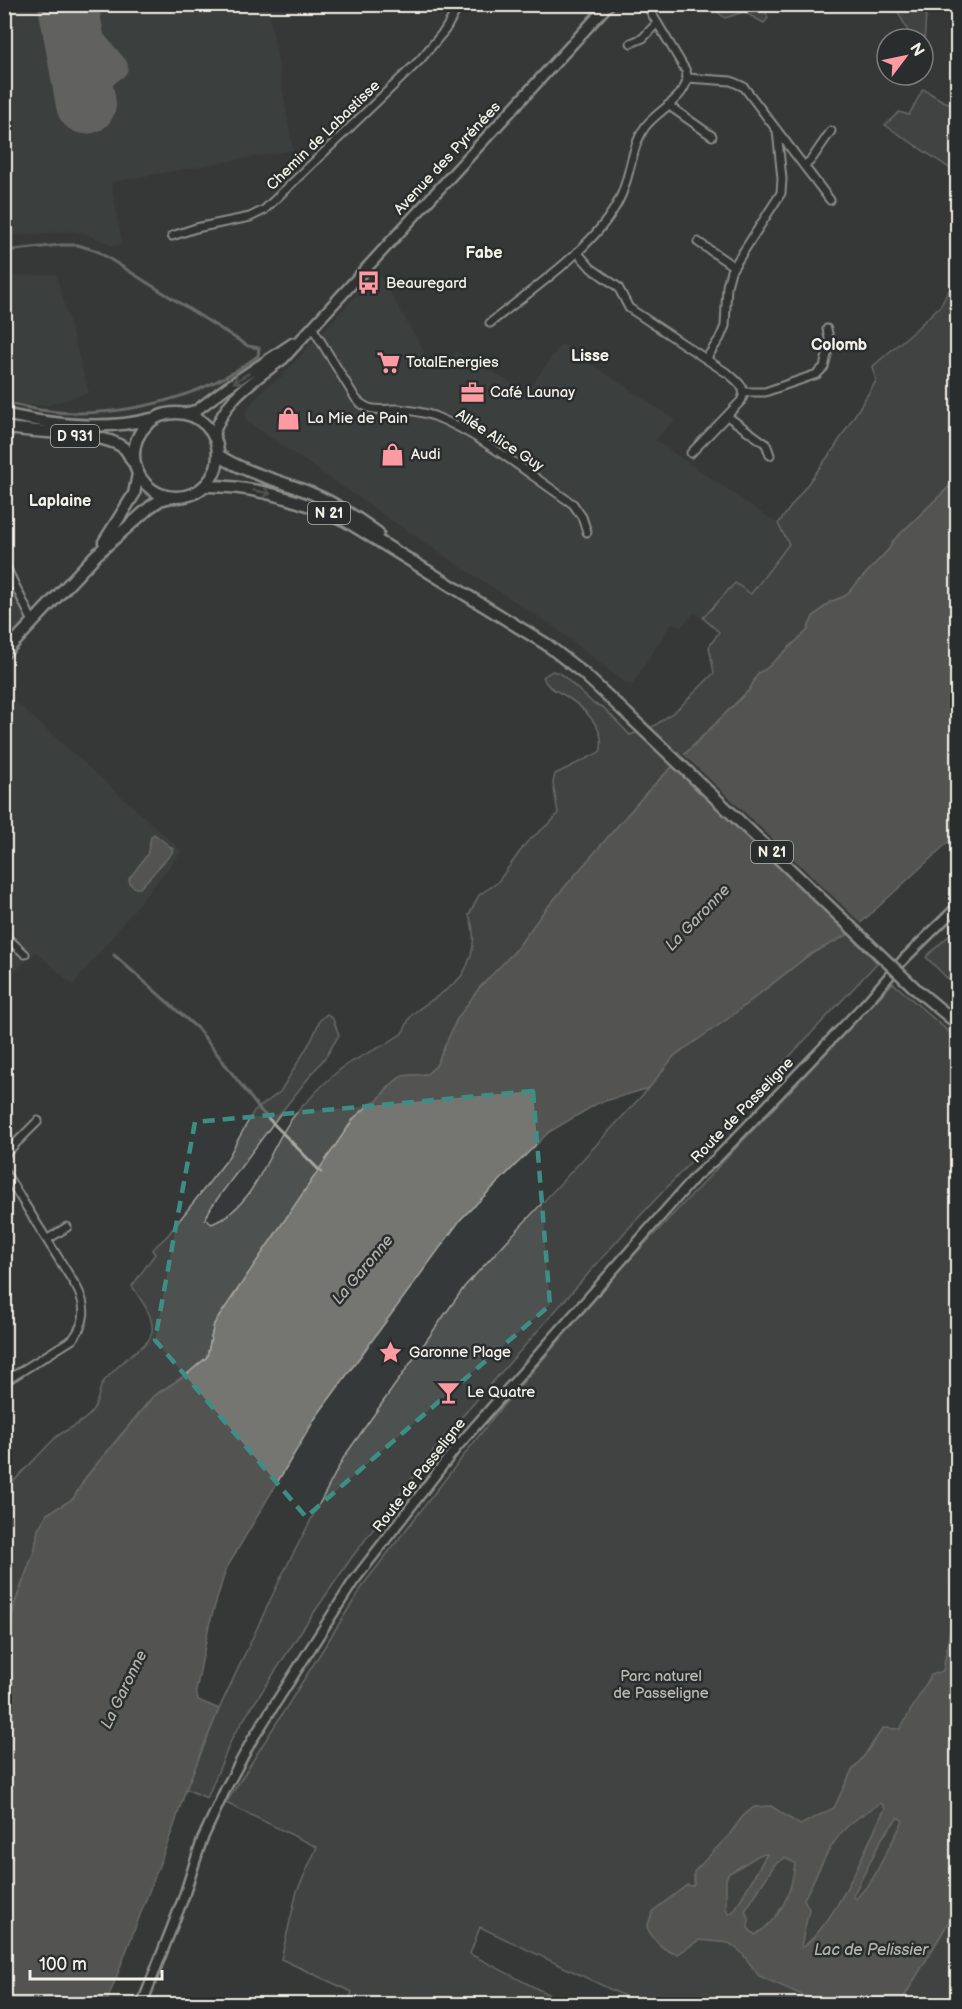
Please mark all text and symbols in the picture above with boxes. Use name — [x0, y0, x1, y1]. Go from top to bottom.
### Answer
north arrow — [875, 27, 935, 87]
text: N — [905, 40, 928, 60]
street label: Chemin de Labastisse — [263, 76, 384, 195]
street label: Avenue des Pyrénées — [390, 97, 505, 219]
district label: Fabe — [465, 244, 503, 263]
bus stop icon: Beauregard — [355, 270, 381, 296]
place label: Beauregard — [386, 274, 467, 293]
district label: Colomb — [811, 336, 868, 355]
district label: Lisse — [571, 347, 609, 366]
supermarket icon: TotalEnergies — [375, 349, 401, 375]
place label: TotalEnergies — [406, 353, 499, 372]
one-way arrow — [233, 371, 250, 384]
office icon: Café Launay — [459, 379, 485, 405]
place label: Café Launay — [490, 383, 575, 402]
shop icon: La Mie de Pain — [276, 405, 302, 431]
street label: Allée Alice Guy — [452, 405, 547, 476]
place label: La Mie de Pain — [307, 409, 408, 428]
road number: D 931 — [51, 425, 99, 447]
shop icon: Audi — [380, 441, 406, 467]
place label: Audi — [411, 445, 440, 464]
one-way arrow — [252, 486, 271, 498]
district label: Laplaine — [29, 492, 91, 511]
road number: N 21 — [308, 502, 350, 524]
road number: N 21 — [751, 841, 793, 863]
water label: La Garonne — [662, 881, 734, 955]
street label: Route de Passeligne — [687, 1053, 798, 1167]
water label: La Garonne — [329, 1231, 398, 1309]
place icon: Garonne Plage — [378, 1339, 404, 1365]
place label: Garonne Plage — [409, 1343, 511, 1362]
bar icon: Le Quatre — [436, 1379, 462, 1405]
place label: Le Quatre — [467, 1383, 535, 1402]
street label: Route de Passeligne — [369, 1414, 470, 1536]
water label: La Garonne — [97, 1647, 151, 1732]
park label: Parc naturel de Passeligne — [613, 1667, 709, 1703]
water label: Lac de Pelissier — [814, 1941, 929, 1960]
scale bar — [30, 1943, 162, 1981]
text: 100 m — [39, 1954, 87, 1975]

